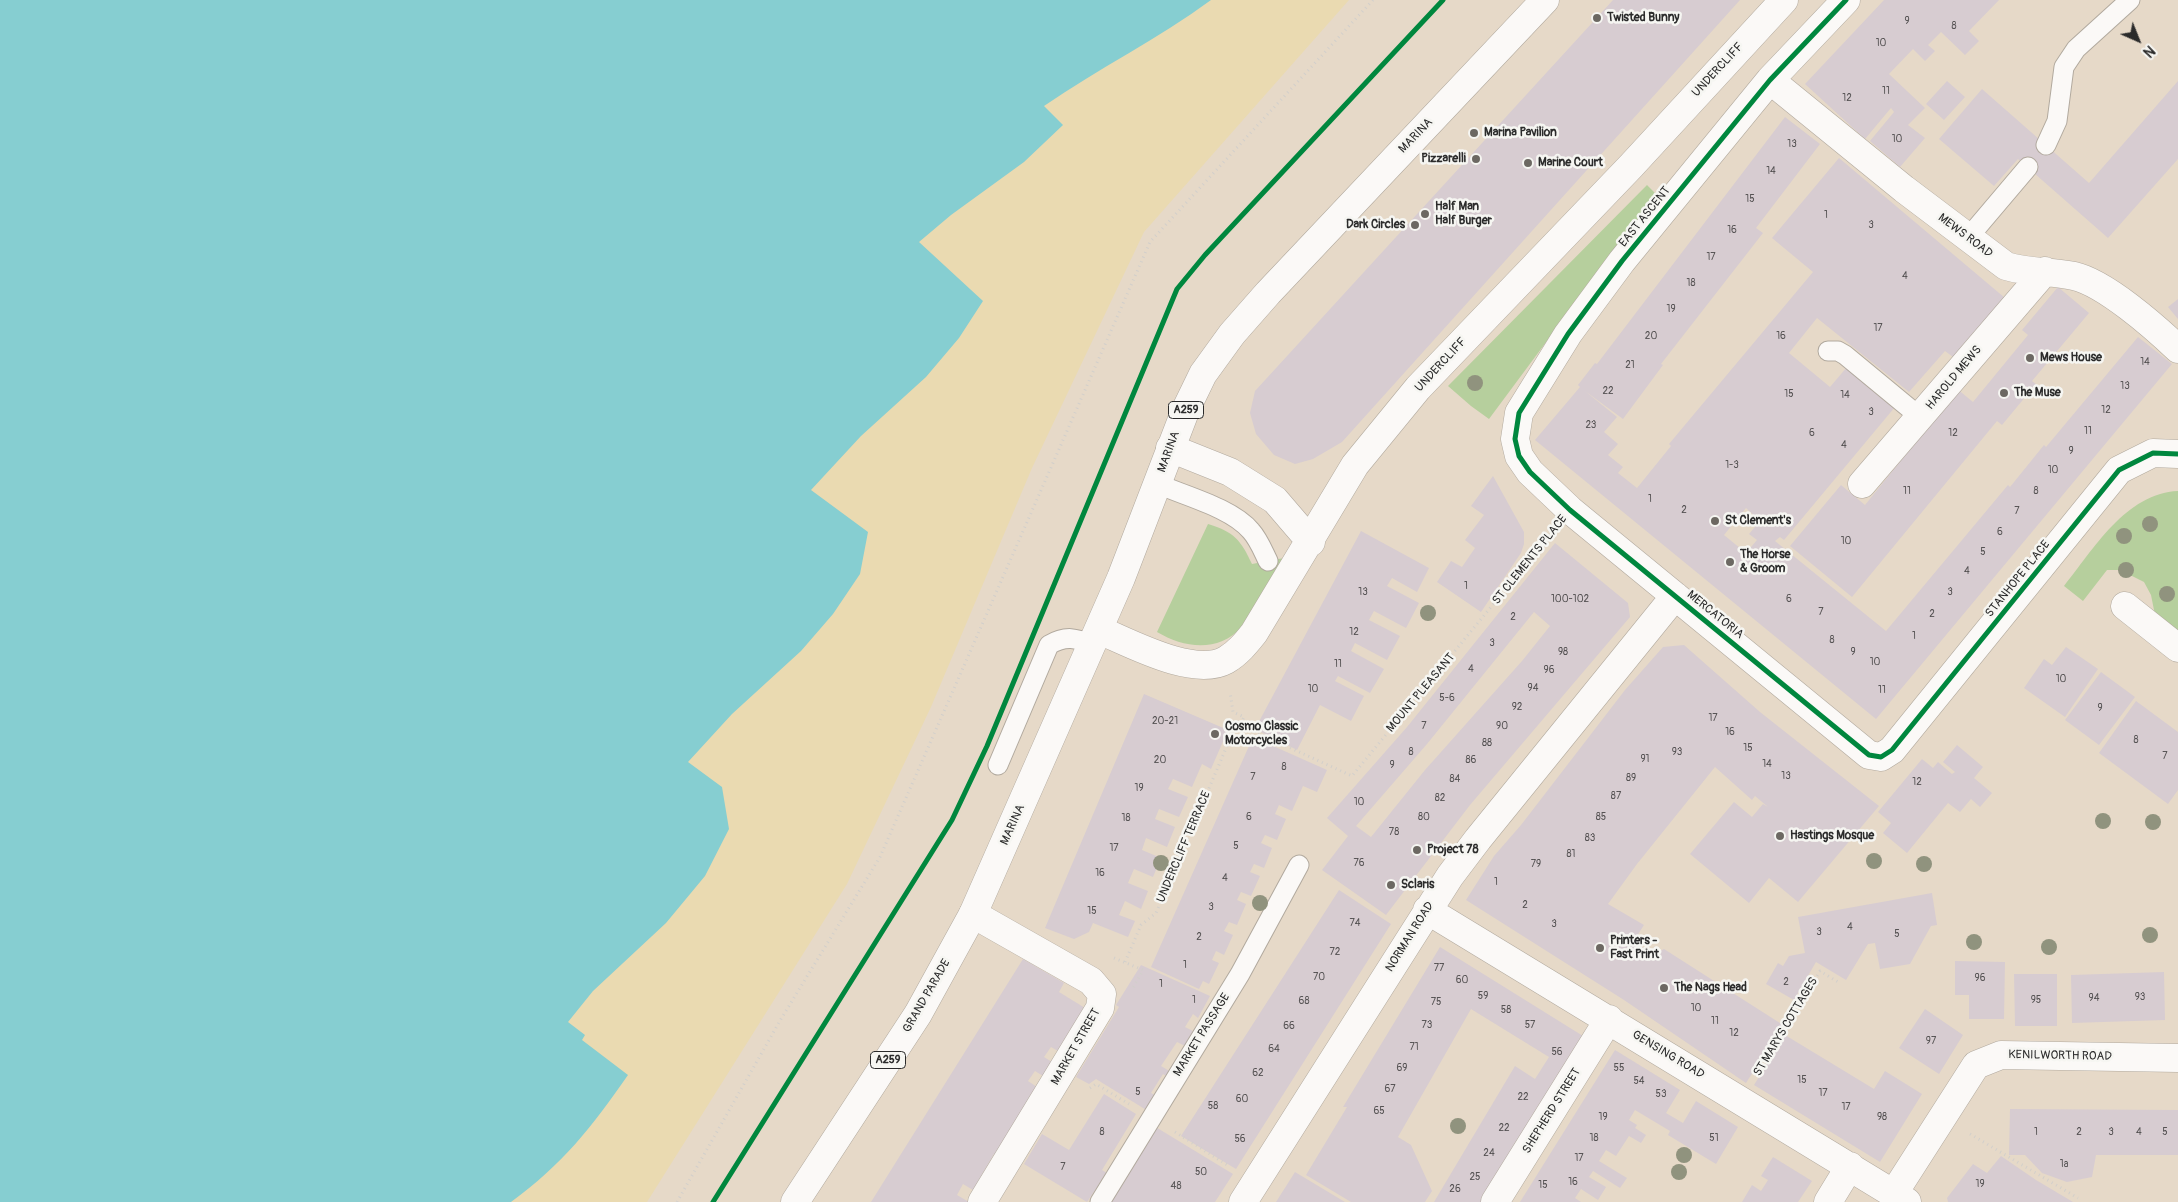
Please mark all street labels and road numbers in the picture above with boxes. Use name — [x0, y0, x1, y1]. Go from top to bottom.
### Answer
street label: UNDERCLIFF — [1689, 40, 1747, 100]
street label: MARINA — [1396, 116, 1436, 156]
street label: EAST ASCENT — [1616, 184, 1674, 250]
street label: MEWS ROAD — [1935, 211, 1995, 261]
street label: UNDERCLIFF — [1412, 335, 1470, 395]
street label: HAROLD MEWS — [1923, 343, 1985, 413]
road number: A259 — [1168, 402, 1204, 418]
street label: MARINA — [1155, 429, 1183, 475]
street label: ST CLEMENTS PLACE — [1489, 512, 1571, 608]
street label: STANHOPE PLACE — [1983, 538, 2053, 620]
street label: MERCATORIA — [1684, 588, 1746, 642]
street label: MOUNT PLEASANT — [1384, 651, 1458, 735]
street label: UNDERCLIFF TERRACE — [1154, 789, 1214, 905]
street label: MARINA — [998, 803, 1028, 847]
street label: NORMAN ROAD — [1383, 899, 1437, 975]
street label: GRAND PARADE — [900, 957, 954, 1035]
street label: ST MARYS COTTAGES — [1751, 975, 1821, 1079]
street label: MARKET PASSAGE — [1171, 991, 1233, 1079]
street label: MARKET STREET — [1048, 1006, 1104, 1088]
street label: GENSING ROAD — [1629, 1028, 1707, 1082]
street label: KENILWORTH ROAD — [2008, 1048, 2112, 1064]
road number: A259 — [870, 1052, 906, 1068]
street label: SHEPHERD STREET — [1520, 1066, 1584, 1156]

